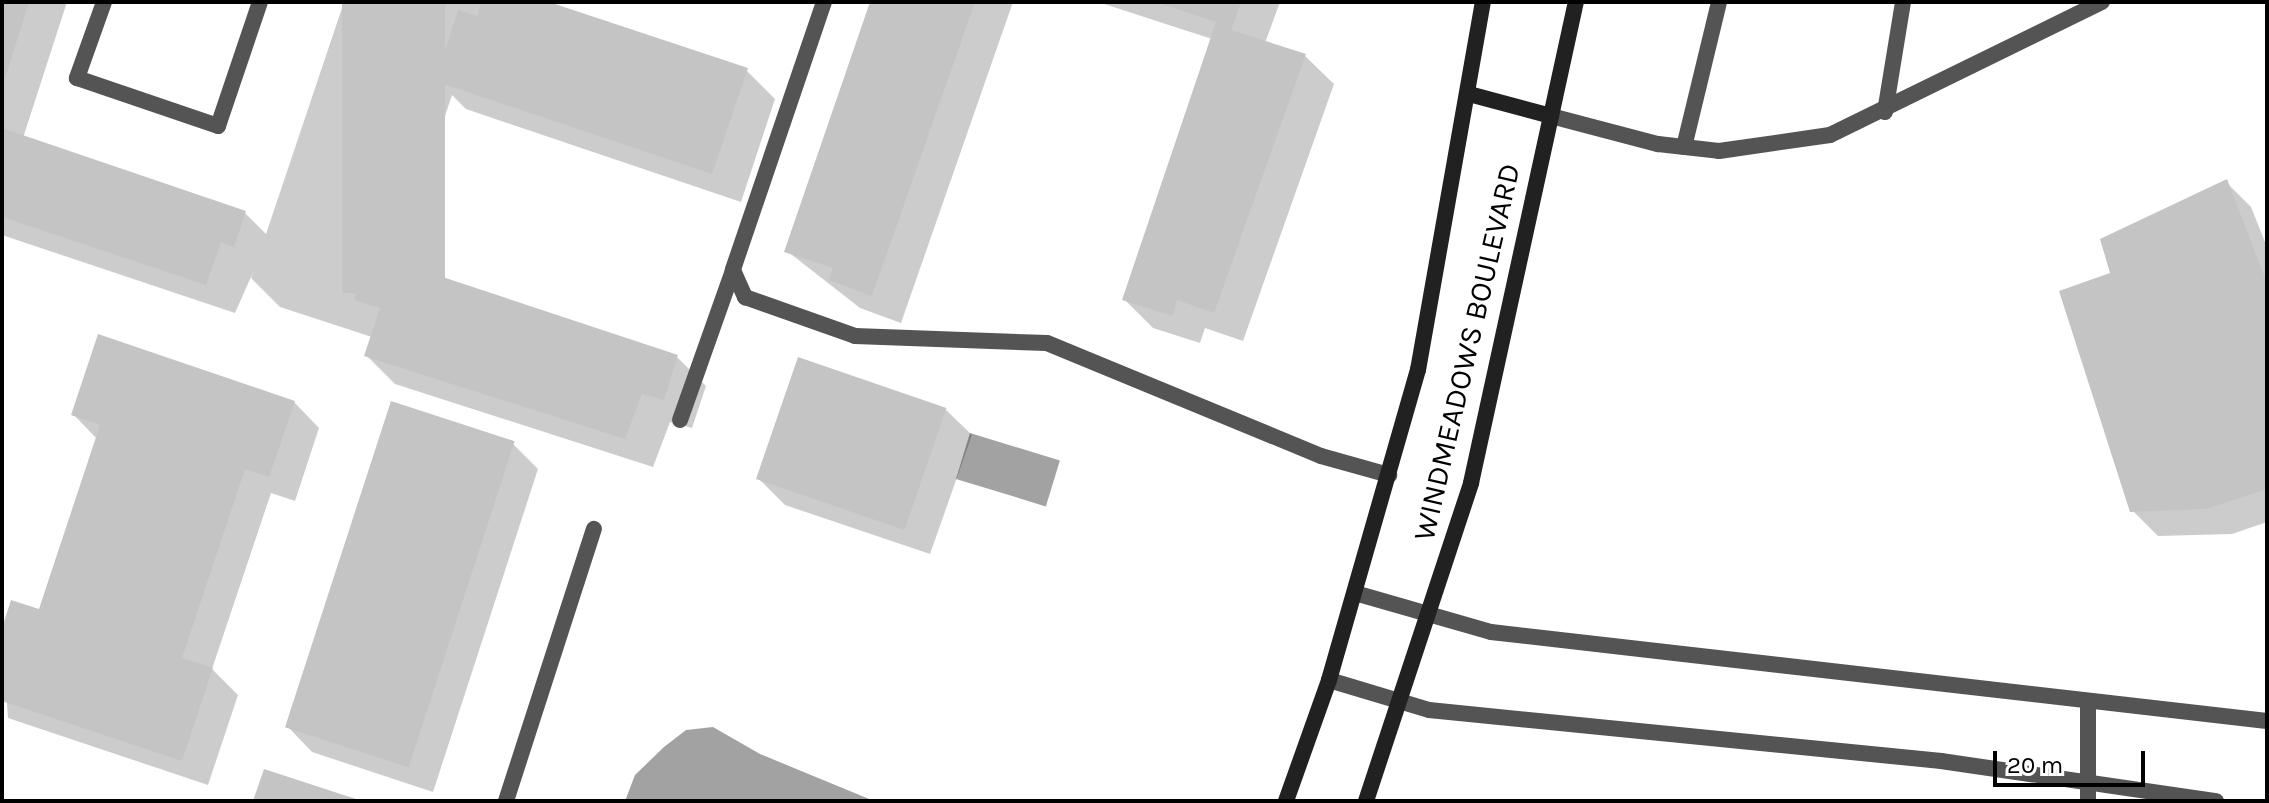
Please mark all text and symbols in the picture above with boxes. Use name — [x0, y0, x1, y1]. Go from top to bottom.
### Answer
street label: WINDMEADOWS BOULEVARD — [1406, 160, 1528, 544]
scale bar — [1997, 735, 2149, 785]
text: 20 m — [2007, 751, 2063, 779]

